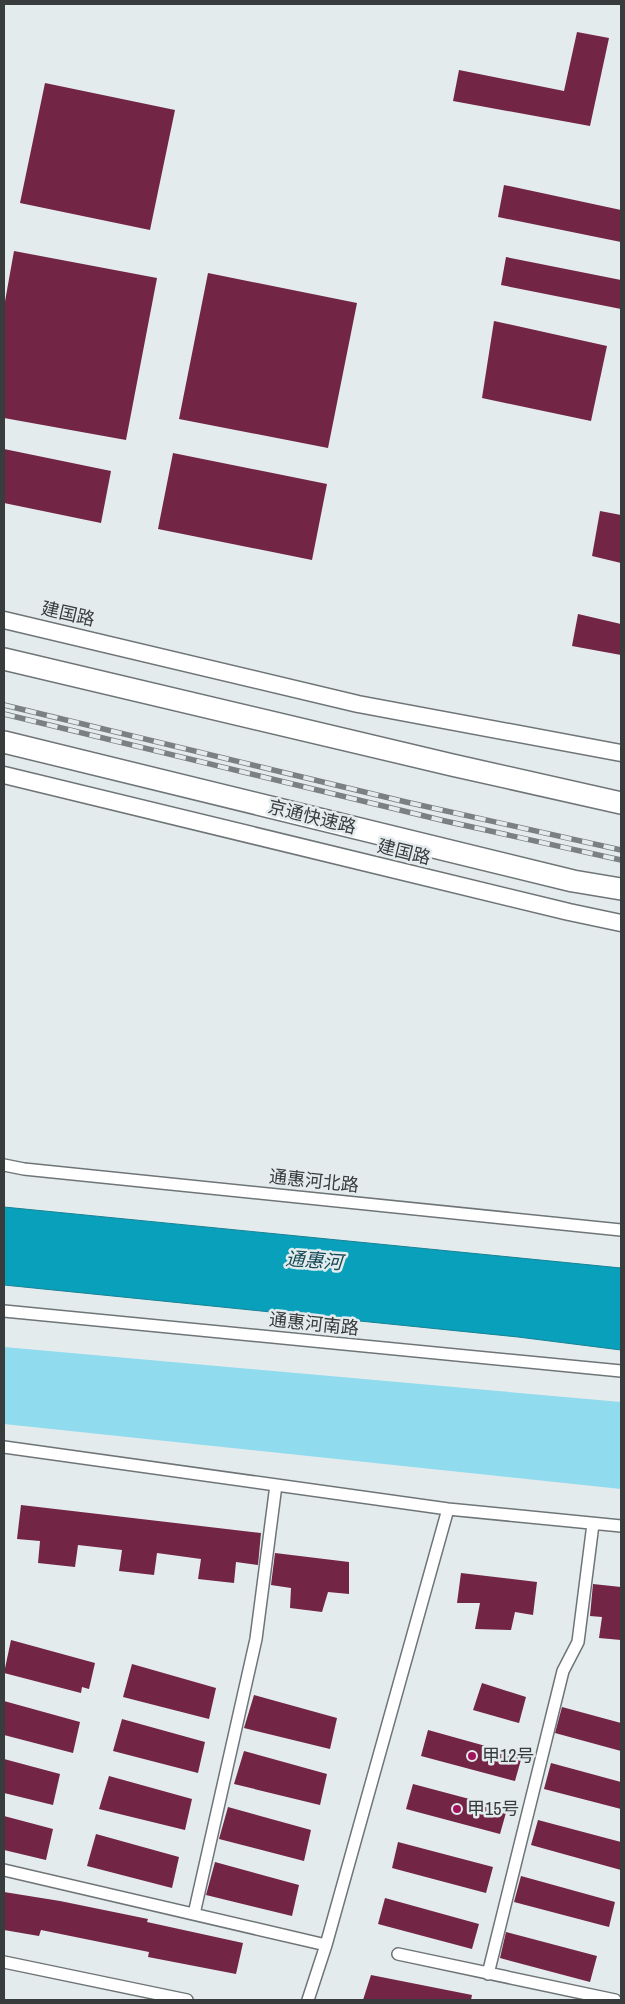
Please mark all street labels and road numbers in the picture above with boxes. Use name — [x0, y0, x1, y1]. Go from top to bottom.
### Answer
street label: 建国路 — [39, 595, 97, 632]
street label: 京通快速路 — [265, 793, 359, 840]
street label: 建国路 — [375, 833, 433, 870]
street label: 通惠河北路 — [268, 1163, 360, 1198]
street label: 通惠河南路 — [268, 1306, 360, 1341]

